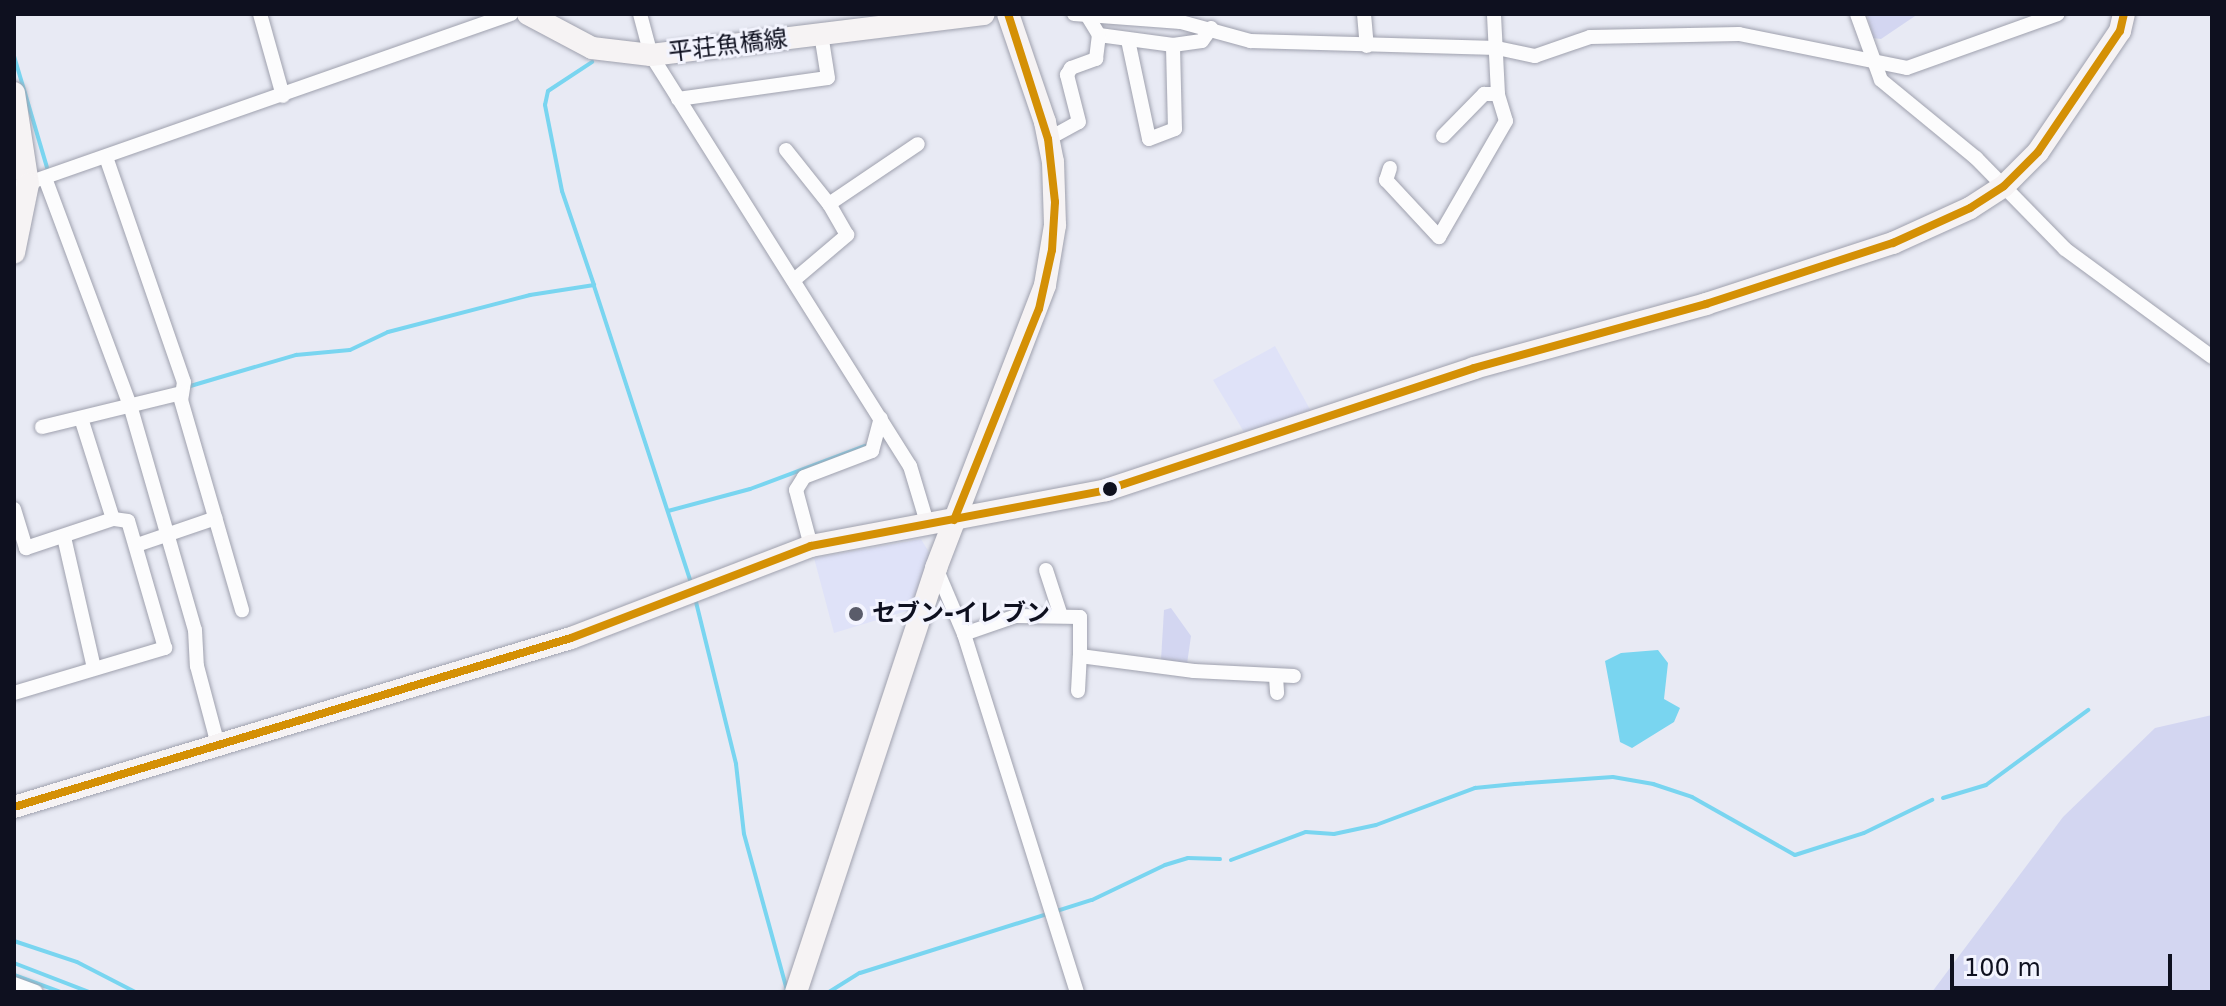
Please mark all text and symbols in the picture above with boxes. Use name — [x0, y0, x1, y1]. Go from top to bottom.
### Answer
street label: 平荘魚橋線 — [667, 24, 789, 68]
unlabelled marker — [1102, 481, 1118, 497]
place label: セブン-イレブン — [872, 600, 1050, 628]
marker: セブン-イレブン — [847, 605, 865, 623]
scale bar — [1954, 938, 2176, 988]
text: 100 m — [1964, 954, 2041, 982]

